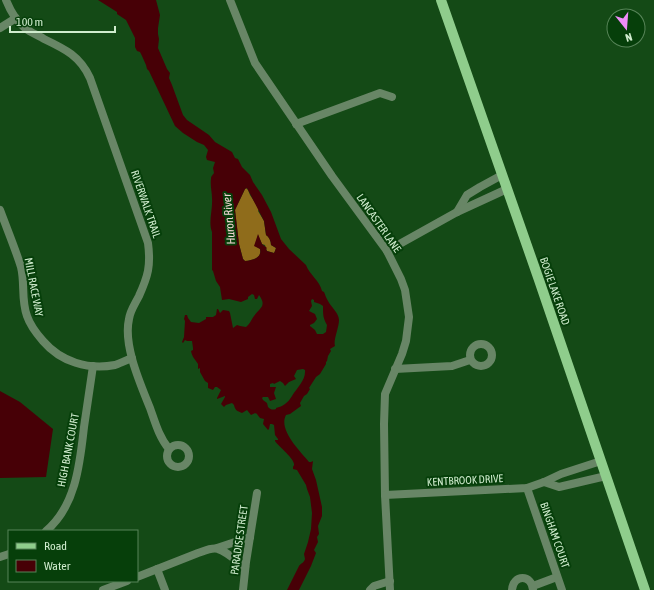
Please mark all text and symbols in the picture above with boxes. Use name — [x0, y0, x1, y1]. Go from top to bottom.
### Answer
scale bar — [10, 8, 115, 34]
north arrow — [606, 8, 646, 48]
text: 100 m — [16, 15, 43, 29]
text: N — [624, 31, 634, 44]
street label: RIVERWALK TRAIL — [129, 169, 163, 240]
water label: Huron River — [220, 192, 238, 245]
street label: LANCASTER LANE — [354, 192, 404, 255]
street label: BOGIE LAKE ROAD — [538, 255, 572, 327]
street label: MILL RACE WAY — [22, 257, 46, 318]
street label: HIGH BANK COURT — [55, 412, 81, 488]
street label: KENTBROOK DRIVE — [427, 472, 504, 488]
street label: BINGHAM COURT — [538, 500, 572, 570]
street label: PARADISE STREET — [228, 504, 250, 576]
legend — [8, 530, 138, 582]
text: Road — [44, 539, 67, 553]
text: Water — [44, 559, 71, 573]

